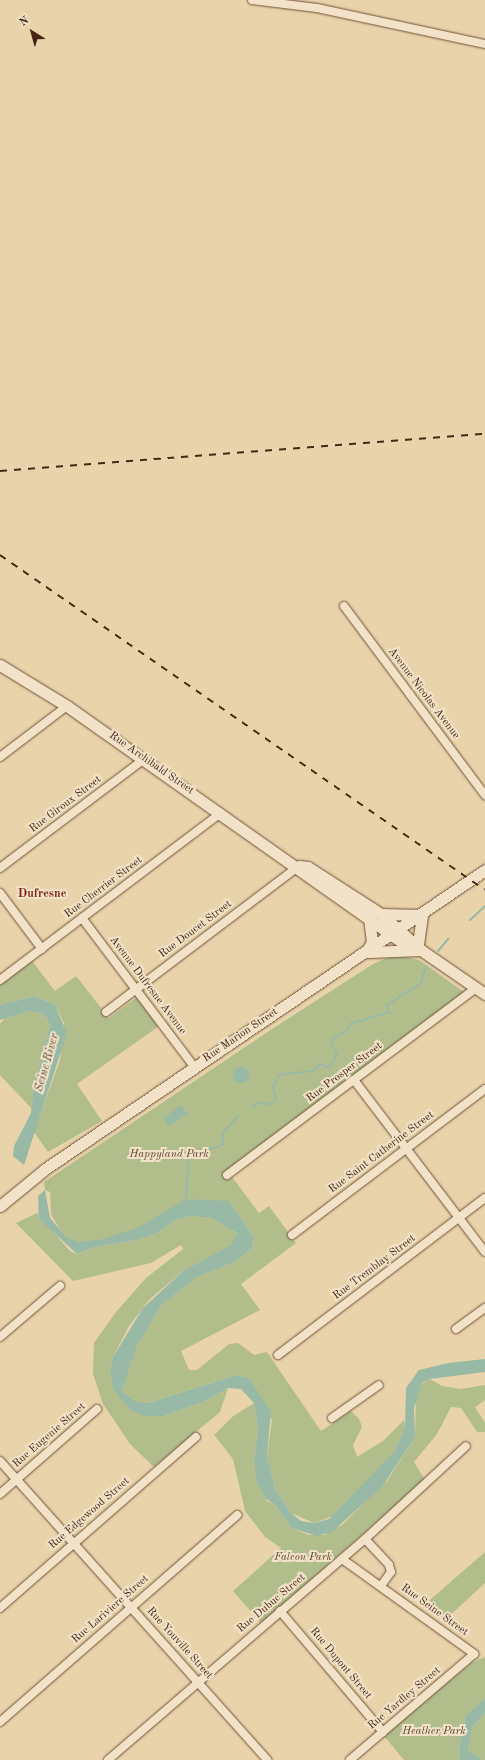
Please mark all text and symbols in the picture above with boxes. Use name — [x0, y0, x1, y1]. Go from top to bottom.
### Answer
north arrow — [12, 12, 52, 52]
text: N — [18, 15, 31, 29]
street label: Avenue Nicolas Avenue — [384, 646, 462, 742]
street label: Rue Archibald Street — [106, 730, 196, 798]
street label: Rue Giroux Street — [27, 774, 105, 836]
street label: Rue Cherrier Street — [62, 854, 146, 922]
district label: Dufresne — [18, 888, 66, 902]
street label: Rue Doucet Street — [157, 898, 235, 962]
street label: Avenue Dufresne Avenue — [106, 934, 188, 1038]
street label: Rue Marion Street — [201, 1006, 281, 1066]
water label: Seine River — [33, 1032, 63, 1094]
street label: Rue Prosper Street — [304, 1040, 386, 1106]
street label: Rue Saint Catherine Street — [327, 1109, 437, 1197]
park label: Happyland Park — [129, 1148, 209, 1162]
street label: Rue Tremblay Street — [331, 1233, 419, 1303]
street label: Rue Eugenie Street — [11, 1401, 89, 1471]
street label: Rue Edgewood Street — [47, 1475, 133, 1553]
park label: Falcon Park — [274, 1551, 332, 1565]
street label: Rue Dubuc Street — [235, 1572, 309, 1636]
street label: Rue Lariviere Street — [70, 1573, 152, 1647]
street label: Rue Seine Street — [398, 1582, 470, 1640]
street label: Rue Youville Street — [143, 1605, 215, 1683]
street label: Rue Dupont Street — [306, 1625, 374, 1703]
street label: Rue Yardley Street — [366, 1665, 444, 1733]
park label: Heather Park — [402, 1725, 466, 1739]

